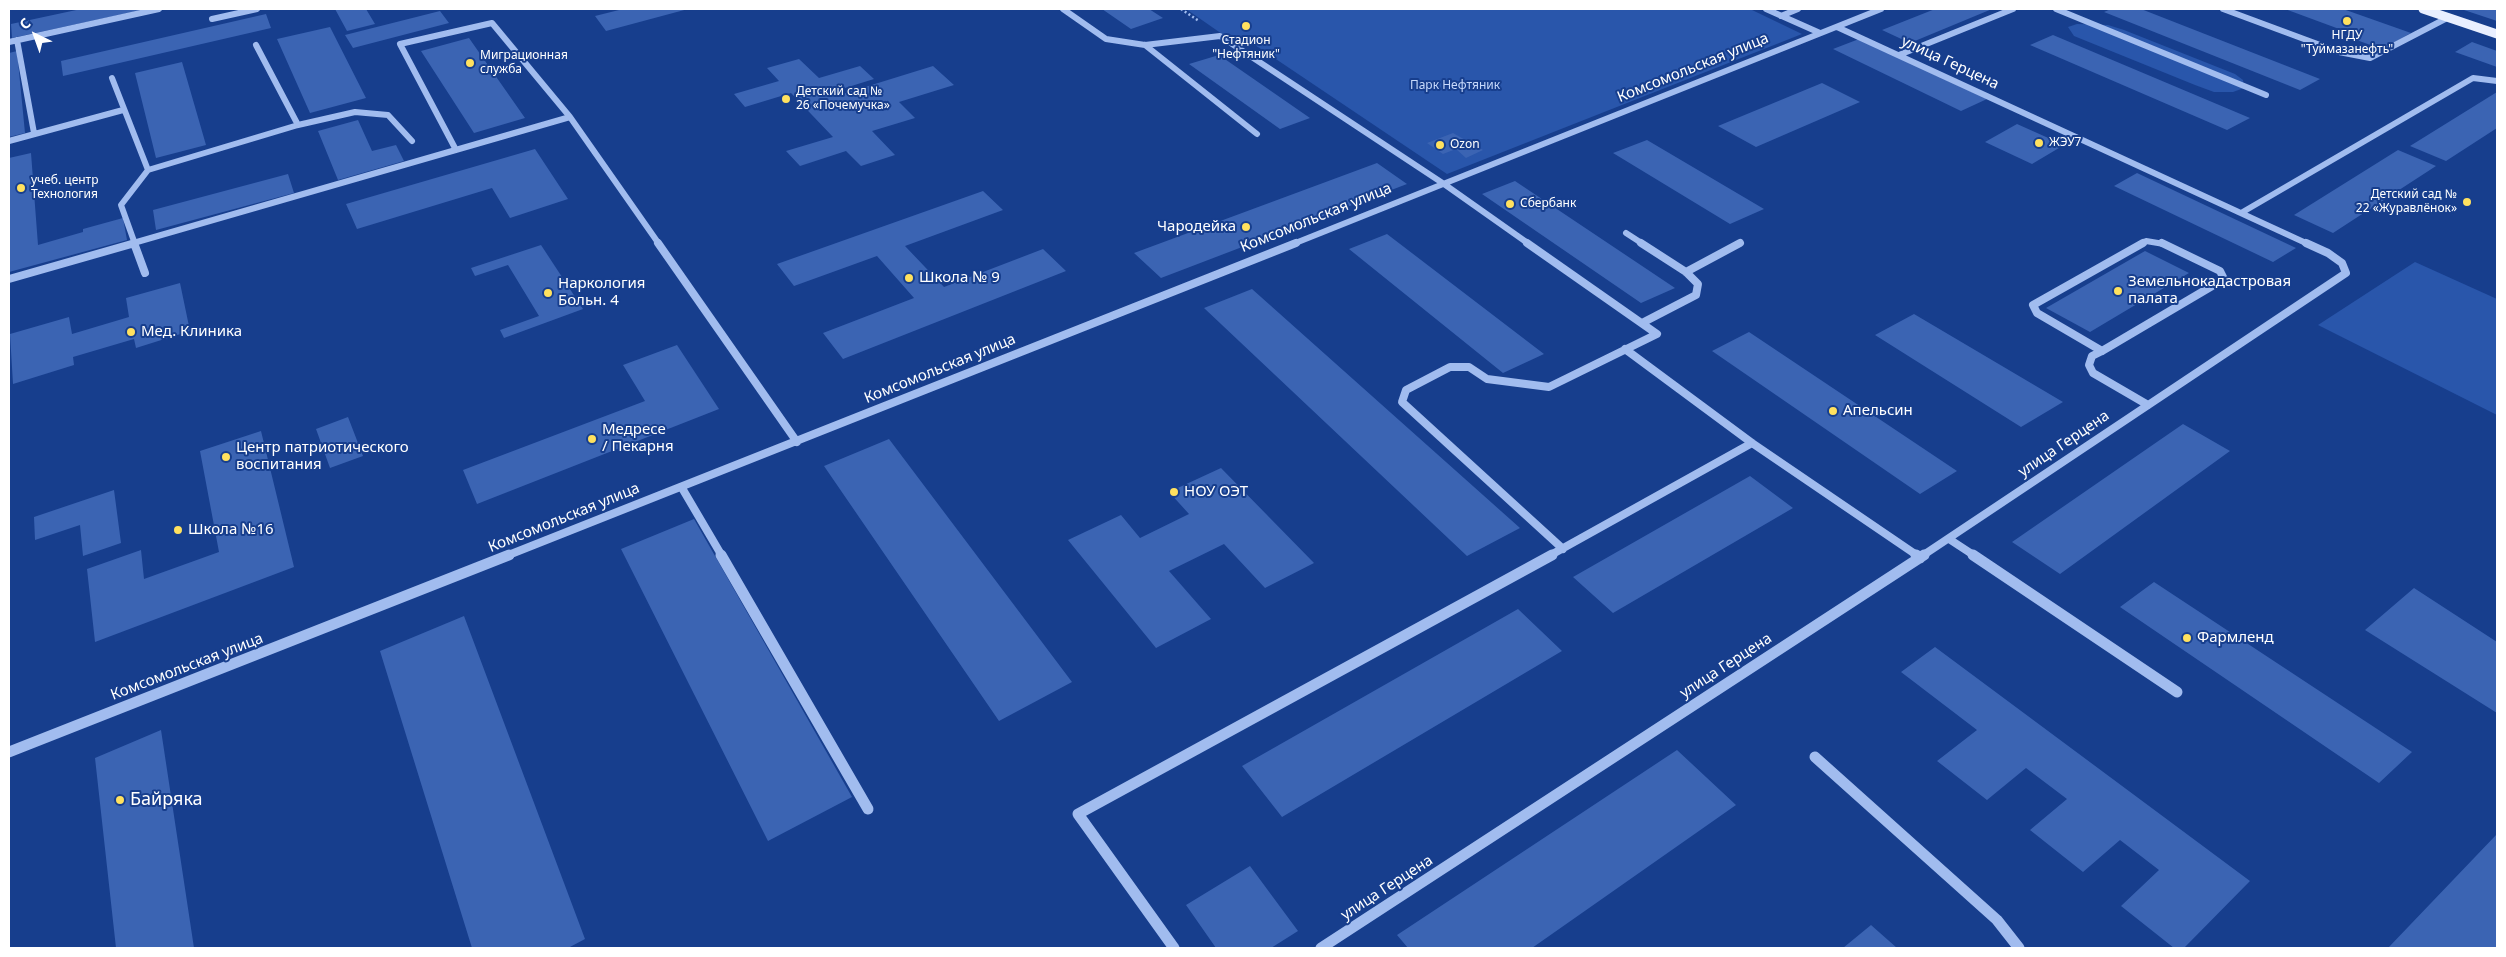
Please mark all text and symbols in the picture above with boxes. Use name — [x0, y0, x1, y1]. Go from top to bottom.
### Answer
north arrow — [10, 10, 60, 60]
text: С — [15, 13, 34, 34]
marker: НГДУ "Туймазанефть" — [2341, 15, 2353, 27]
marker: Стадион "Нефтяник" — [1240, 20, 1252, 32]
street label: Комсомольская улица — [1615, 29, 1771, 107]
place label: НГДУ "Туймазанефть" — [2301, 29, 2393, 57]
street label: улица Герцена — [1898, 32, 2002, 94]
place label: Стадион "Нефтяник" — [1212, 34, 1280, 62]
place label: Миграционная служба — [480, 49, 568, 77]
marker: Миграционная служба — [464, 57, 476, 69]
park label: Парк Нефтяник — [1410, 79, 1500, 93]
place label: Детский сад № 26 «Почемучка» — [796, 85, 890, 113]
marker: Детский сад № 26 «Почемучка» — [780, 93, 792, 105]
place label: ЖЭУ7 — [2049, 136, 2081, 150]
marker: ЖЭУ7 — [2033, 137, 2045, 149]
place label: Ozon — [1450, 138, 1480, 152]
marker: Ozon — [1434, 139, 1446, 151]
place label: учеб. центр Технология — [31, 174, 98, 202]
street label: Комсомольская улица — [1238, 179, 1394, 257]
marker: учеб. центр Технология — [15, 182, 27, 194]
place label: Детский сад № 22 «Журавлёнок» — [2356, 188, 2457, 216]
marker: Детский сад № 22 «Журавлёнок» — [2461, 196, 2473, 208]
place label: Сбербанк — [1520, 197, 1576, 211]
marker: Сбербанк — [1504, 198, 1516, 210]
place label: Чародейка — [1157, 218, 1236, 236]
marker: Чародейка — [1240, 221, 1252, 233]
place label: Школа № 9 — [919, 269, 1000, 287]
marker: Школа № 9 — [903, 272, 915, 284]
place label: Земельнокадастровая палата — [2128, 273, 2291, 308]
place label: Наркология Больн. 4 — [558, 275, 645, 310]
marker: Земельнокадастровая палата — [2112, 285, 2124, 297]
marker: Наркология Больн. 4 — [542, 287, 554, 299]
place label: Мед. Клиника — [141, 323, 242, 341]
marker: Мед. Клиника — [125, 326, 137, 338]
street label: Комсомольская улица — [862, 330, 1018, 408]
place label: Апельсин — [1843, 402, 1913, 420]
marker: Апельсин — [1827, 405, 1839, 417]
street label: улица Герцена — [2015, 407, 2113, 481]
place label: Медресе / Пекарня — [602, 421, 674, 456]
marker: Медресе / Пекарня — [586, 433, 598, 445]
place label: Центр патриотического воспитания — [236, 439, 409, 474]
marker: Центр патриотического воспитания — [220, 451, 232, 463]
street label: Комсомольская улица — [486, 479, 642, 557]
place label: НОУ ОЭТ — [1184, 483, 1248, 501]
marker: НОУ ОЭТ — [1168, 486, 1180, 498]
place label: Школа №16 — [188, 521, 274, 539]
marker: Школа №16 — [172, 524, 184, 536]
place label: Фармленд — [2197, 629, 2274, 647]
street label: Комсомольская улица — [108, 630, 266, 704]
street label: улица Герцена — [1677, 630, 1775, 702]
marker: Фармленд — [2181, 632, 2193, 644]
place label: Байряка — [130, 789, 203, 811]
marker: Байряка — [114, 794, 126, 806]
street label: улица Герцена — [1338, 852, 1436, 924]

